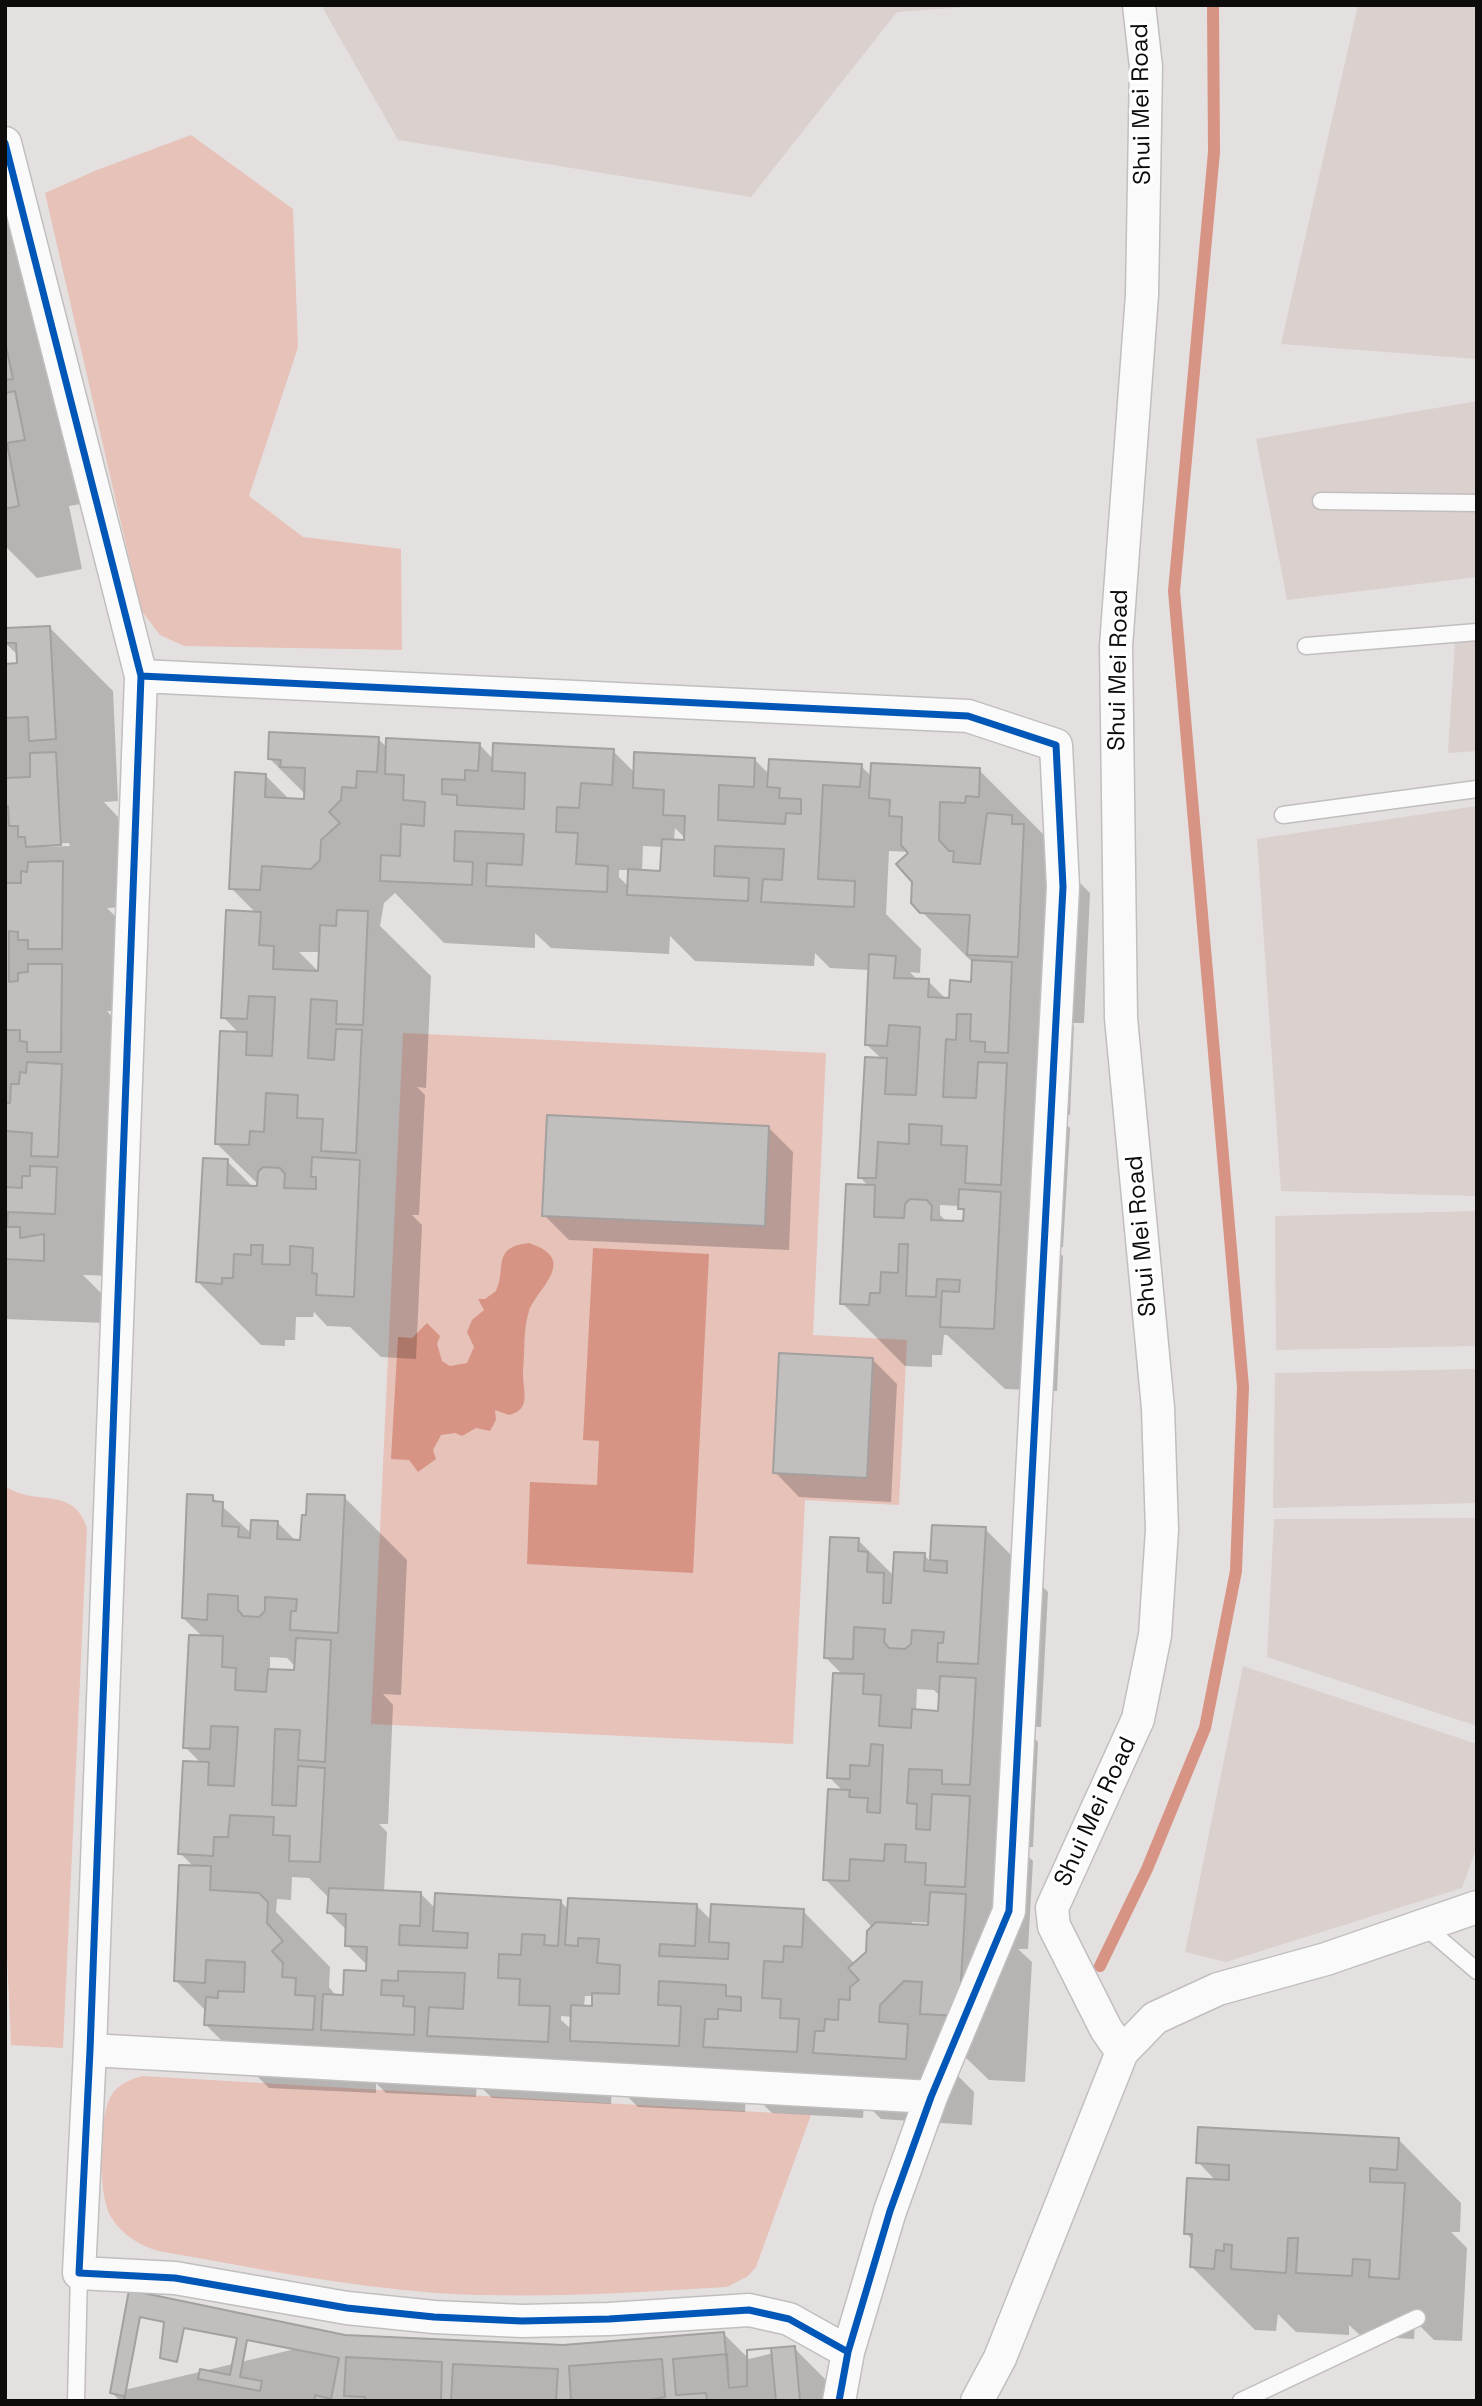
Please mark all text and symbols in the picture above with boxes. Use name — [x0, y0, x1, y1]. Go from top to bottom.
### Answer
street label: Shui Mei Road — [1126, 23, 1158, 185]
street label: Shui Mei Road — [1103, 589, 1135, 751]
street label: Shui Mei Road — [1121, 1154, 1163, 1318]
street label: Shui Mei Road — [1049, 1733, 1143, 1891]

